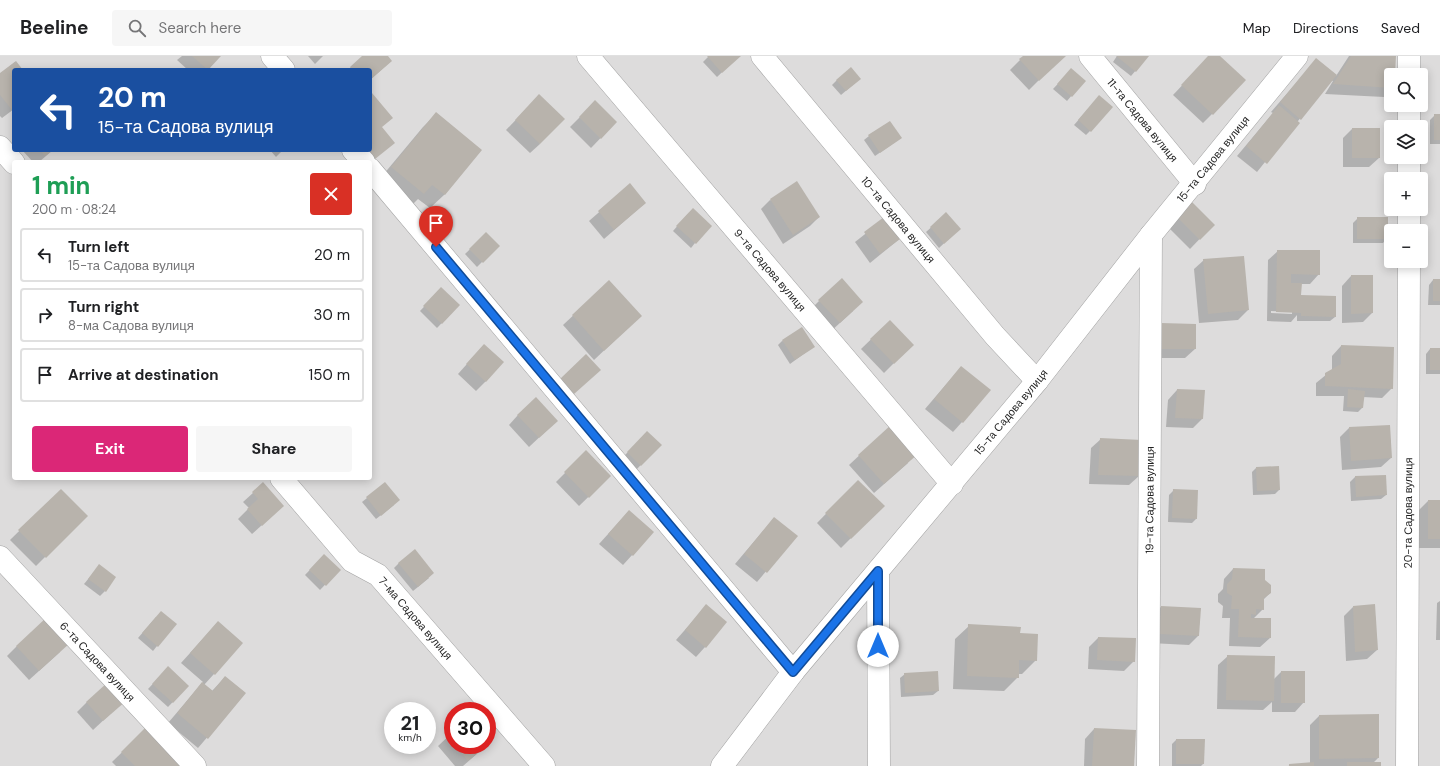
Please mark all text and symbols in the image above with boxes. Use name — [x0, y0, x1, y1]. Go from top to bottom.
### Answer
search box — [112, 10, 392, 46]
text: Beeline — [20, 15, 88, 40]
icon: search — [126, 17, 148, 39]
text: Search here — [158, 18, 241, 38]
text: Map — [1243, 19, 1271, 37]
text: Directions — [1293, 19, 1359, 37]
text: Saved — [1381, 19, 1420, 37]
map controls — [1384, 68, 1428, 268]
button: search — [1384, 68, 1428, 112]
street label: 11-та Садова вулиця — [1104, 75, 1181, 165]
text: 20 m — [98, 79, 167, 116]
icon: left — [32, 84, 84, 136]
street label: 15-та Садова вулиця — [1174, 113, 1252, 205]
text: 15-та Садова вулиця — [98, 115, 273, 139]
button: layers — [1384, 120, 1428, 164]
text: 1 min — [32, 170, 90, 201]
button: + — [1384, 172, 1428, 216]
button: close — [310, 173, 352, 215]
street label: 10-та Садова вулиця — [858, 174, 938, 266]
text: 200 m · 08:24 — [32, 201, 116, 218]
pin — [419, 206, 453, 247]
icon: arrive — [425, 212, 447, 234]
button: − — [1384, 224, 1428, 268]
street label: 9-та Садова вулиця — [731, 226, 809, 314]
text: Turn left — [68, 237, 129, 257]
icon: left — [34, 244, 56, 266]
text: 20 m — [314, 245, 350, 265]
text: 15-та Садова вулиця — [68, 257, 195, 274]
text: Turn right — [68, 297, 139, 317]
icon: right — [34, 304, 56, 326]
text: 30 m — [314, 305, 350, 325]
text: 8-ма Садова вулиця — [68, 317, 194, 334]
icon: arrive — [34, 364, 56, 386]
text: Arrive at destination — [68, 365, 219, 385]
text: 150 m — [309, 365, 350, 385]
street label: 15-та Садова вулиця — [971, 366, 1051, 458]
button: Exit — [32, 426, 188, 472]
button: Share — [196, 426, 352, 472]
street label: 19-та Садова вулиця — [1142, 446, 1157, 554]
street label: 20-та Садова вулиця — [1401, 457, 1415, 569]
street label: 7-ма Садова вулиця — [376, 574, 455, 663]
street label: 6-та Садова вулиця — [57, 619, 138, 704]
position arrow — [857, 625, 899, 667]
speed limit sign: 30 — [444, 702, 496, 754]
text: 21 — [401, 710, 419, 736]
text: km/h — [398, 731, 422, 744]

